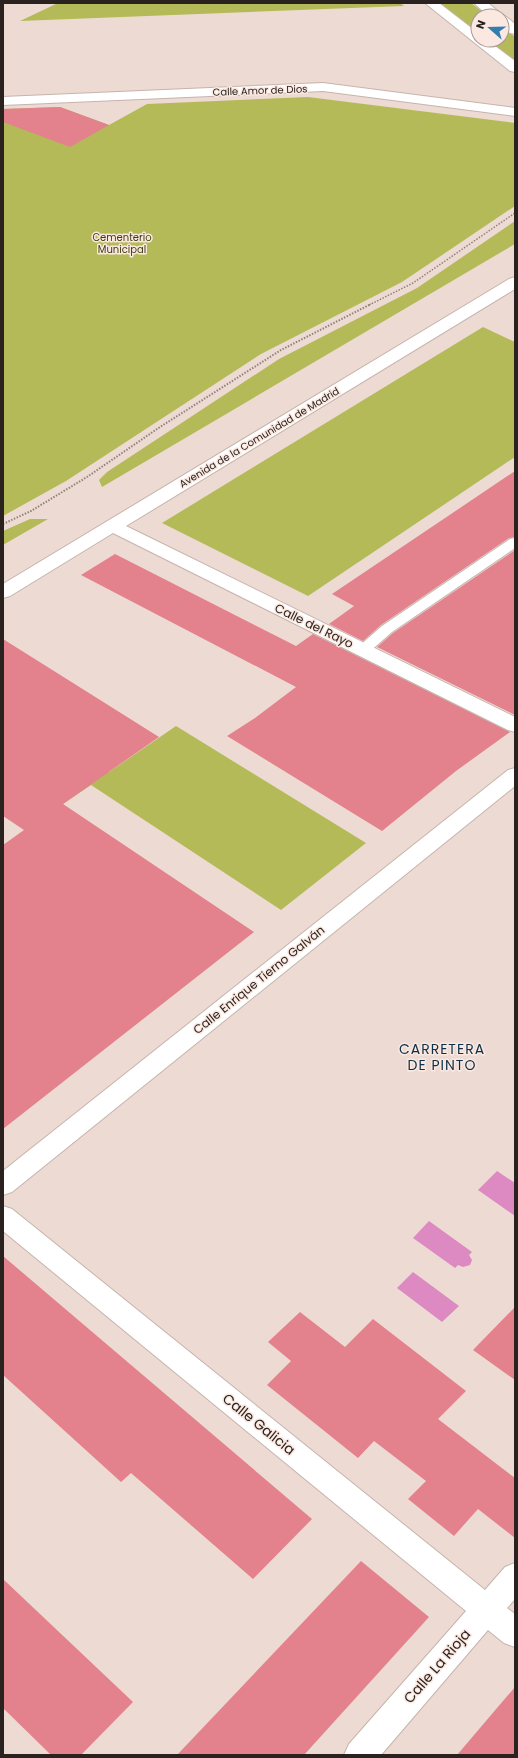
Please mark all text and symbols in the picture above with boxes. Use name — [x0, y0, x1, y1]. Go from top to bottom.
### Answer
north arrow — [470, 8, 510, 48]
text: N — [472, 18, 490, 31]
street label: Calle Amor de Dios — [212, 81, 308, 100]
park label: Cementerio Municipal — [92, 230, 152, 257]
street label: Avenida de la Comunidad de Madrid — [176, 383, 342, 491]
street label: Calle del Rayo — [272, 599, 357, 652]
street label: Calle Enrique Tierno Galván — [189, 921, 328, 1038]
district label: CARRETERA DE PINTO — [399, 1039, 485, 1075]
street label: Calle Galicia — [218, 1388, 300, 1460]
street label: Calle La Rioja — [399, 1624, 475, 1708]

